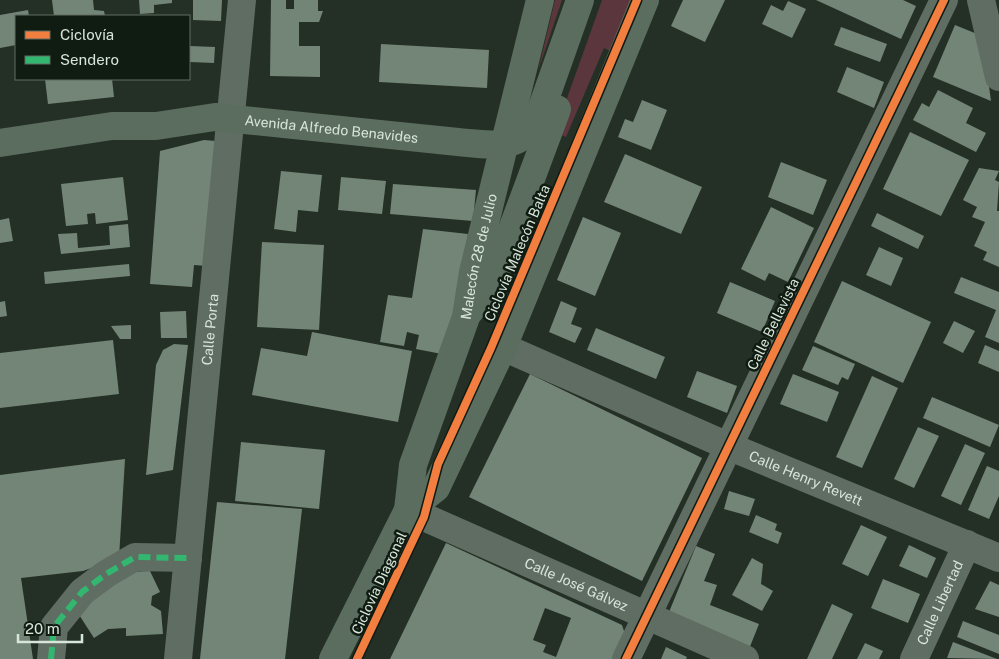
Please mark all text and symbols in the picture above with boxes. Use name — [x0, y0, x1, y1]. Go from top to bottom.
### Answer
legend — [15, 15, 190, 80]
text: Ciclovía — [60, 26, 114, 43]
text: Sendero — [60, 51, 119, 68]
street label: Avenida Alfredo Benavides — [244, 112, 419, 146]
street label: Ciclovía Malecón Balta — [481, 182, 553, 324]
street label: Malecón 28 de Julio — [458, 192, 500, 321]
street label: Calle Bellavista — [744, 275, 802, 373]
street label: Calle Porta — [199, 293, 221, 366]
street label: Calle Henry Revett — [747, 448, 865, 509]
street label: Ciclovía Diagonal — [348, 529, 410, 637]
street label: Calle José Gálvez — [522, 555, 631, 614]
street label: Calle Libertad — [914, 558, 966, 647]
scale bar — [18, 612, 81, 644]
text: 20 m — [25, 620, 60, 637]

